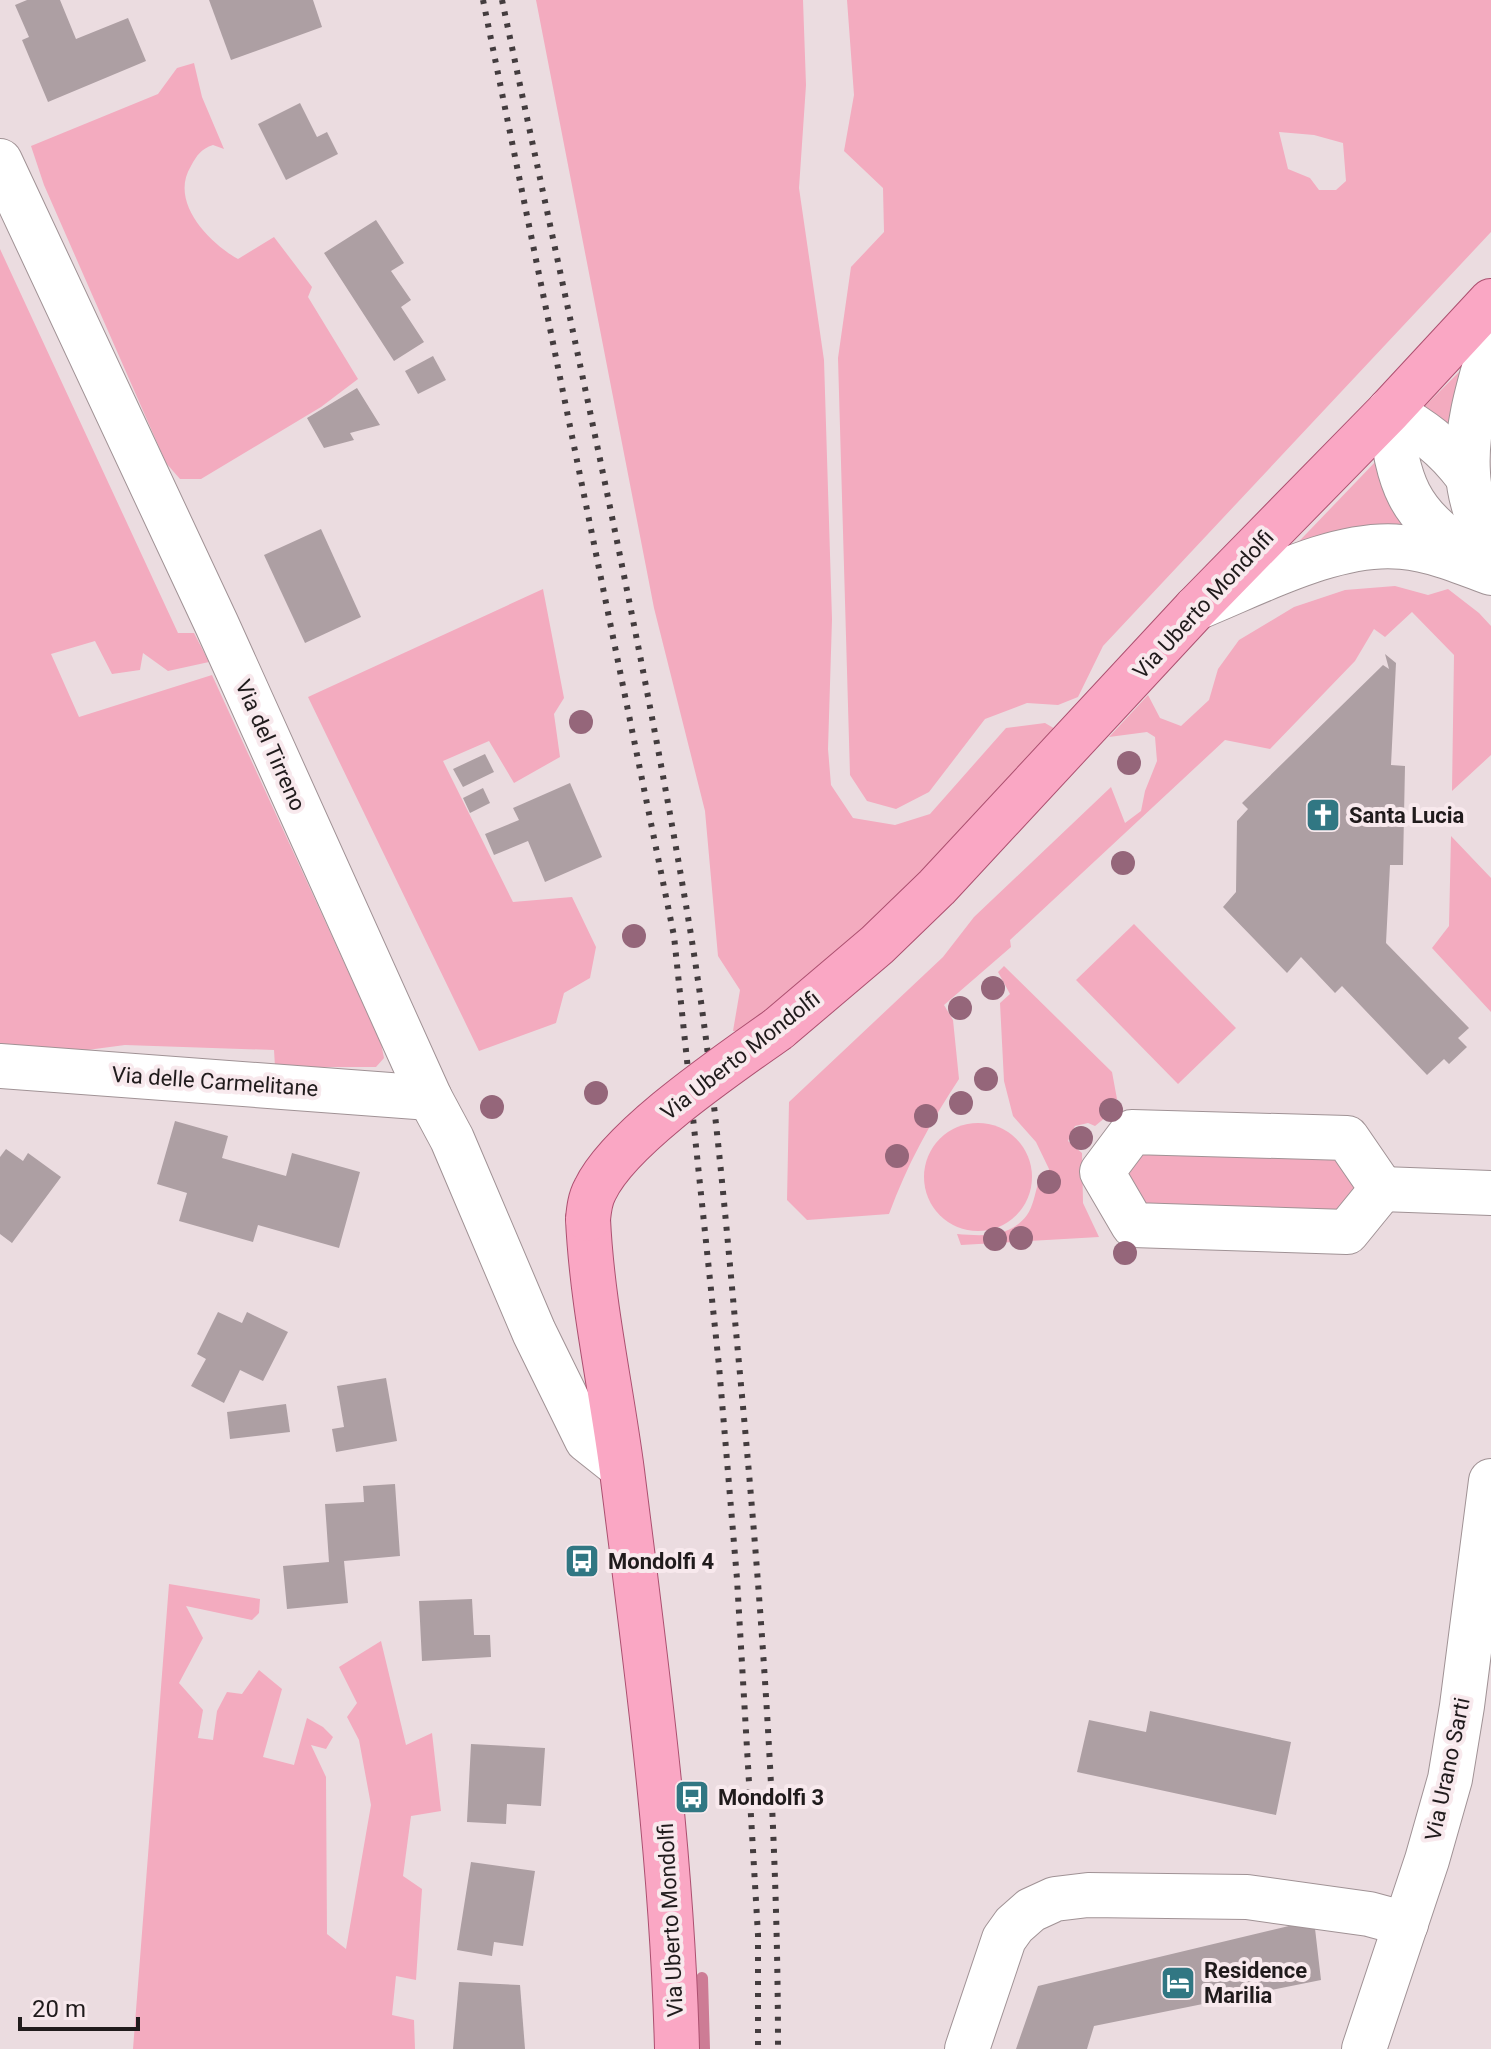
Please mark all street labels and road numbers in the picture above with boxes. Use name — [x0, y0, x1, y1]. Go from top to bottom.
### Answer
street label: Via Uberto Mondolfi — [1128, 525, 1279, 684]
street label: Via del Tirreno — [230, 676, 311, 815]
street label: Via Uberto Mondolfi — [656, 986, 825, 1125]
street label: Via delle Carmelitane — [111, 1062, 319, 1101]
street label: Via Urano Sarti — [1420, 1695, 1475, 1843]
street label: Via Uberto Mondolfi — [653, 1822, 688, 2018]

